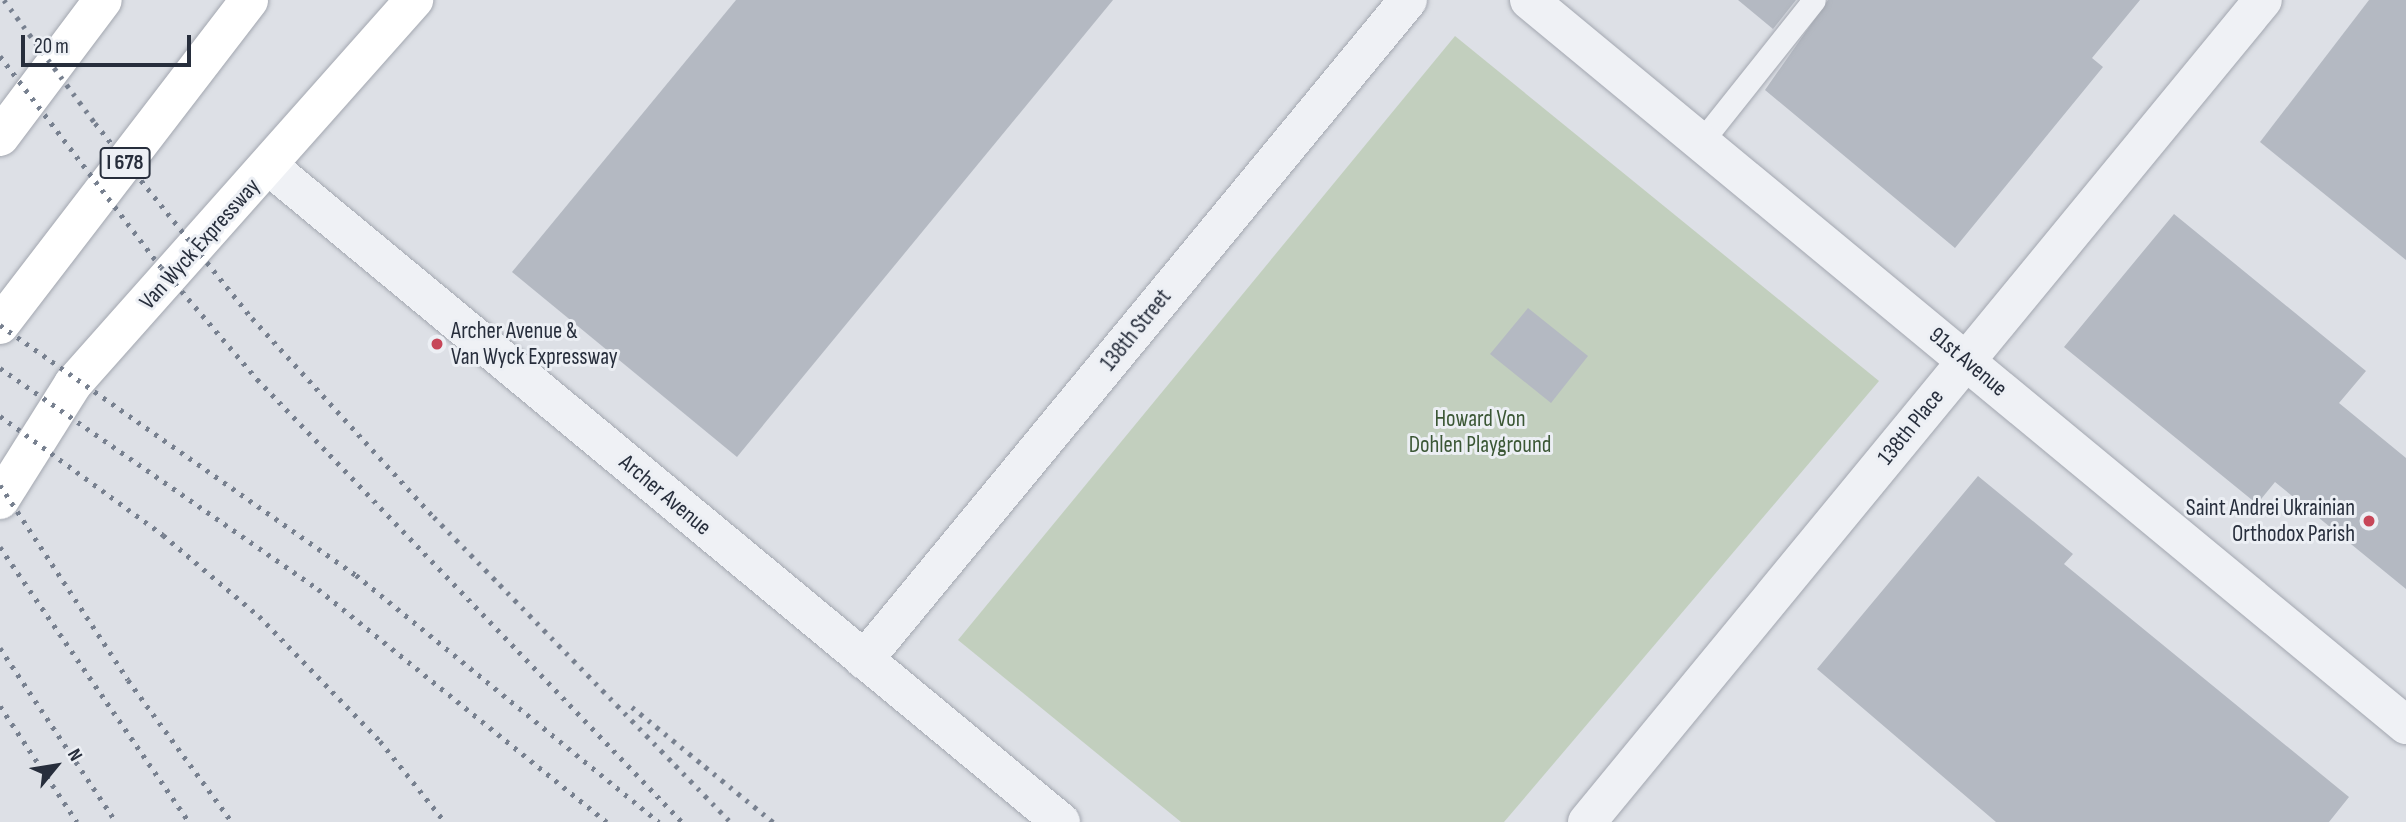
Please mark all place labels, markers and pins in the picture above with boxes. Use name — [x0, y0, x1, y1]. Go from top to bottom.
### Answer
place label: Archer Avenue & Van Wyck Expressway — [451, 317, 618, 371]
marker: Archer Avenue & Van Wyck Expressway — [429, 336, 445, 352]
place label: Saint Andrei Ukrainian Orthodox Parish — [2186, 494, 2355, 548]
marker: Saint Andrei Ukrainian Orthodox Parish — [2361, 513, 2377, 529]

